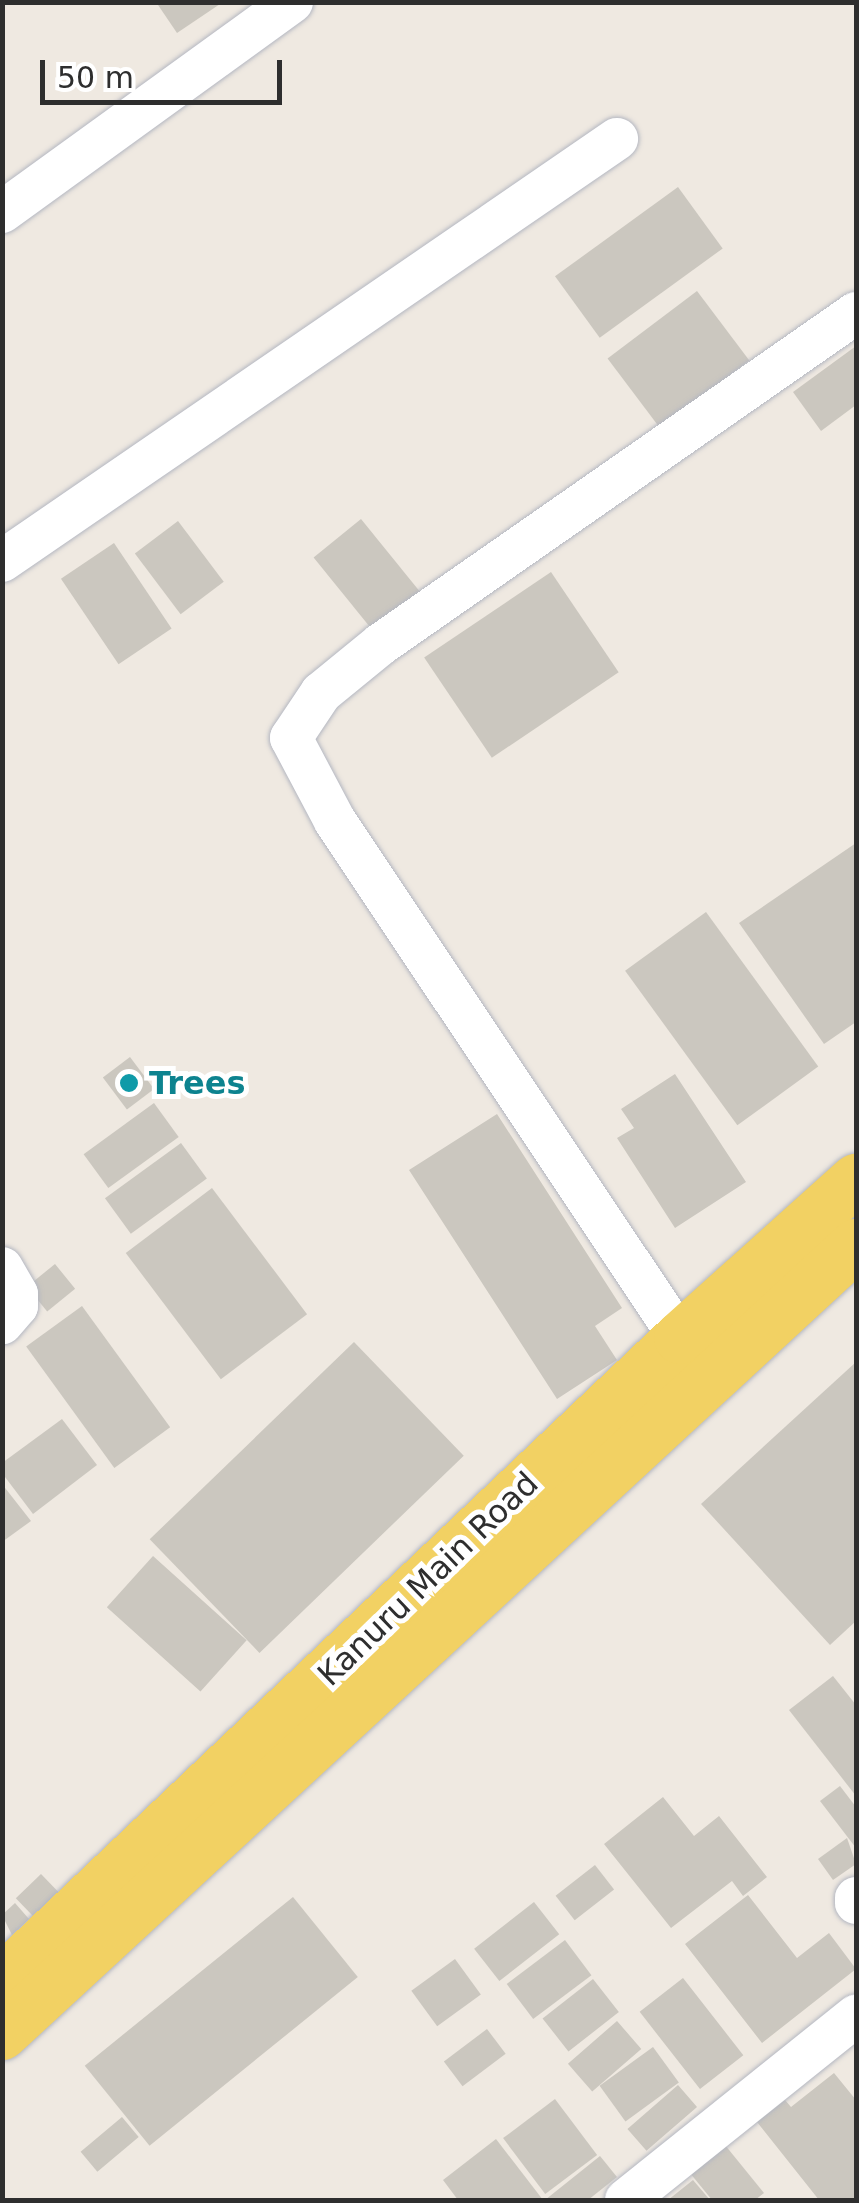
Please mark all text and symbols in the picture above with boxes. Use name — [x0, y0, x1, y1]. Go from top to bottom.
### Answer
scale bar — [45, 40, 288, 102]
text: 50 m — [57, 60, 134, 95]
place label: Trees — [149, 1064, 246, 1102]
marker: Trees — [118, 1072, 140, 1094]
street label: Kanuru Main Road — [310, 1464, 546, 1694]

